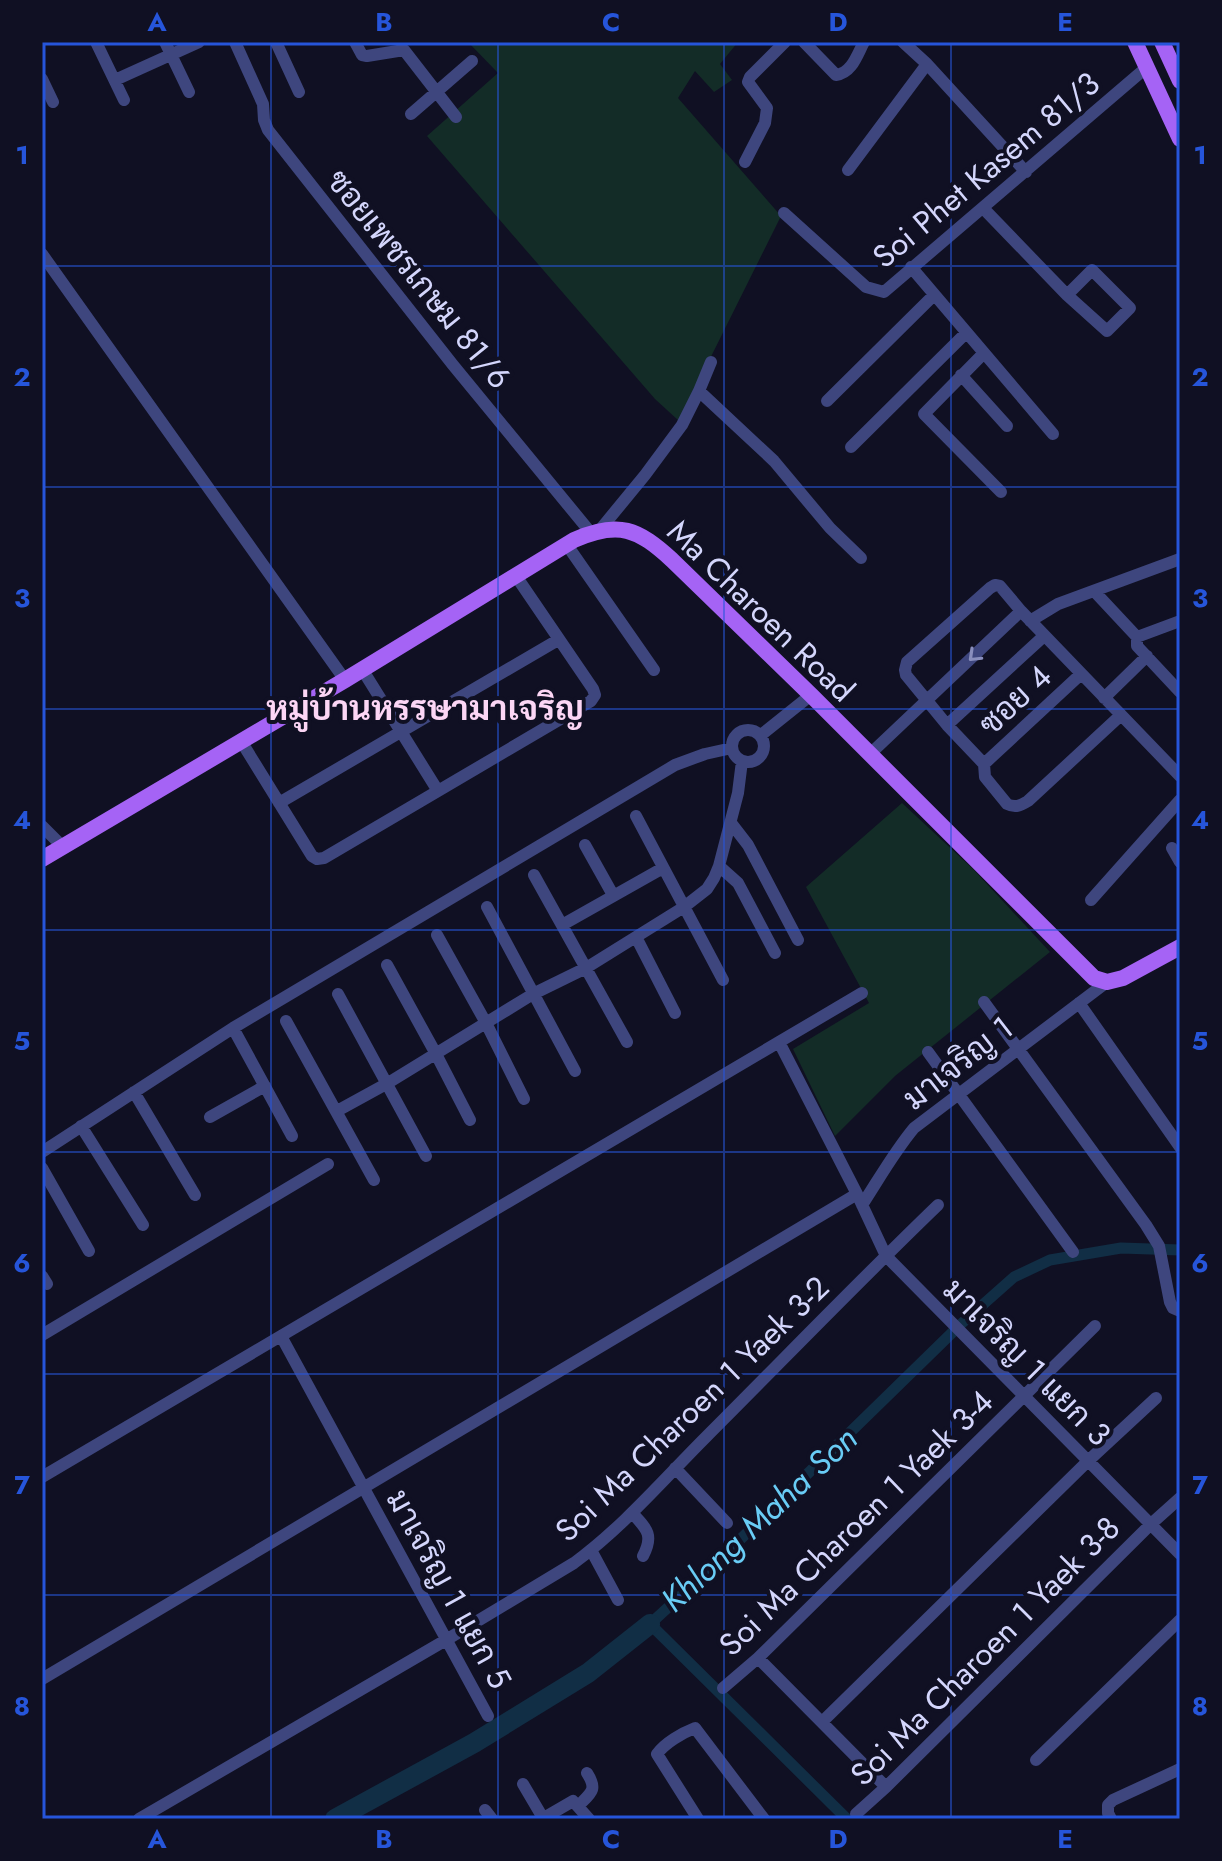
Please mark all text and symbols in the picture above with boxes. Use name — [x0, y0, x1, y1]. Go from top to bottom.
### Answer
text: A — [146, 3, 167, 41]
text: B — [375, 3, 393, 41]
text: C — [602, 3, 620, 41]
text: D — [828, 3, 848, 41]
text: E — [1057, 3, 1073, 41]
street label: Soi Phet Kasem 81/3 — [862, 61, 1110, 279]
text: 1 — [15, 136, 29, 174]
text: 1 — [1193, 136, 1207, 174]
street label: ซอยเพชรเกษม 81/6 — [316, 159, 522, 399]
text: 2 — [13, 358, 31, 396]
text: 2 — [1191, 358, 1209, 396]
street label: Ma Charoen Road — [657, 509, 865, 713]
text: 3 — [14, 579, 30, 617]
text: 3 — [1192, 579, 1208, 617]
one-way arrow — [968, 647, 983, 661]
street label: ซอย 4 — [968, 654, 1062, 746]
district label: หมู่บ้านหรรษามาเจริญ — [266, 684, 584, 733]
text: 4 — [13, 801, 31, 839]
text: 4 — [1191, 801, 1209, 839]
street label: มาเจริญ 1 — [893, 1005, 1023, 1121]
text: 5 — [14, 1022, 30, 1060]
text: 5 — [1192, 1022, 1208, 1060]
text: 6 — [13, 1244, 31, 1282]
text: 6 — [1191, 1244, 1209, 1282]
street label: Soi Ma Charoen 1 Yaek 3-2 — [545, 1266, 839, 1552]
street label: มาเจริญ 1 แยก 3 — [933, 1268, 1121, 1456]
street label: Soi Ma Charoen 1 Yaek 3-4 — [708, 1379, 1004, 1667]
water label: Khlong Maha Son — [650, 1415, 869, 1624]
text: 7 — [14, 1466, 30, 1504]
text: 7 — [1192, 1466, 1208, 1504]
street label: มาเจริญ 1 แยก 5 — [375, 1481, 523, 1697]
street label: Soi Ma Charoen 1 Yaek 3-8 — [840, 1506, 1130, 1796]
text: 8 — [14, 1687, 30, 1725]
text: 8 — [1192, 1687, 1208, 1725]
text: A — [146, 1820, 167, 1858]
text: B — [375, 1820, 393, 1858]
text: C — [602, 1820, 620, 1858]
text: D — [828, 1820, 848, 1858]
text: E — [1057, 1820, 1073, 1858]

